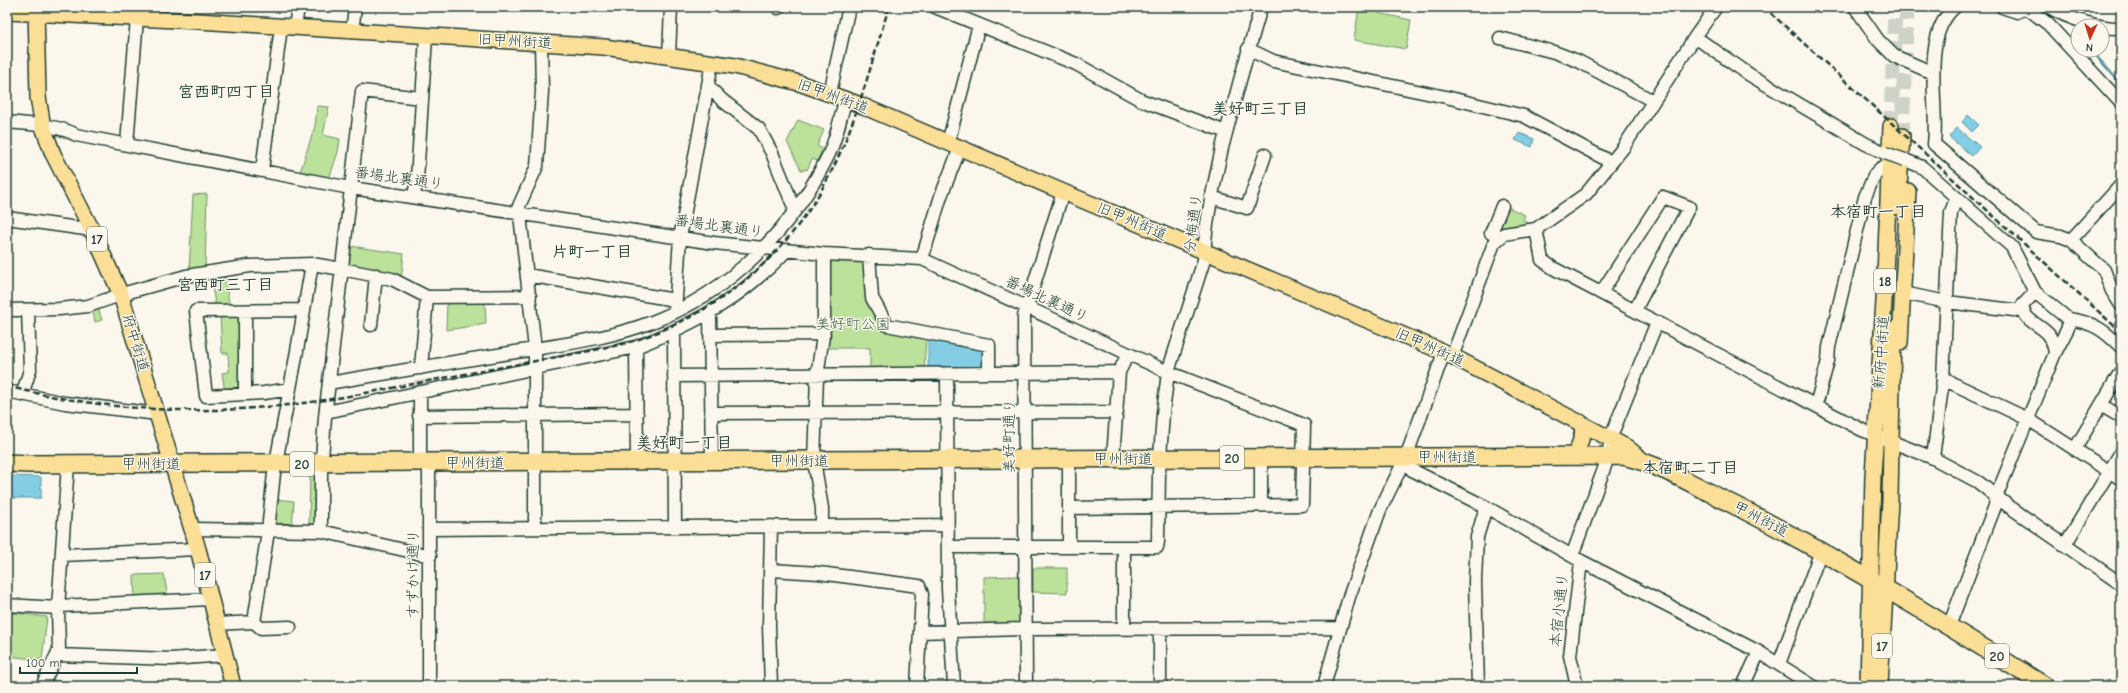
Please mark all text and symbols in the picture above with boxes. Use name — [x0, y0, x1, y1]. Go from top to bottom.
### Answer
north arrow — [2070, 18, 2110, 58]
street label: 旧甲州街道 — [477, 30, 553, 52]
text: N — [2085, 41, 2093, 54]
street label: 旧甲州街道 — [795, 75, 871, 117]
district label: 宮西町四丁目 — [178, 83, 274, 101]
district label: 美好町三丁目 — [1212, 100, 1308, 118]
street label: 番場北裏通り — [353, 163, 445, 193]
street label: 分梅通り — [1180, 192, 1206, 254]
street label: 旧甲州街道 — [1094, 198, 1170, 244]
district label: 本宿町一丁目 — [1830, 203, 1926, 221]
street label: 番場北裏通り — [673, 211, 765, 241]
road number: 17 — [87, 227, 107, 251]
district label: 片町一丁目 — [552, 243, 632, 261]
road number: 18 — [1874, 269, 1896, 293]
street label: 番場北裏通り — [1002, 272, 1092, 326]
district label: 宮西町三丁目 — [177, 276, 273, 294]
street label: 府中街道 — [119, 312, 153, 374]
street label: 新府中街道 — [1869, 314, 1893, 390]
park label: 美好町公園 — [815, 315, 891, 333]
street label: 旧甲州街道 — [1392, 324, 1468, 370]
street label: 美好町通り — [1000, 398, 1018, 474]
district label: 美好町一丁目 — [636, 434, 732, 452]
road number: 20 — [1220, 446, 1244, 470]
street label: 甲州街道 — [1417, 448, 1477, 466]
street label: 甲州街道 — [1093, 450, 1153, 468]
road number: 20 — [290, 452, 314, 476]
street label: 甲州街道 — [769, 452, 829, 470]
street label: 甲州街道 — [445, 454, 505, 472]
street label: 甲州街道 — [121, 455, 181, 473]
district label: 本宿町二丁目 — [1642, 459, 1738, 477]
street label: 甲州街道 — [1730, 497, 1792, 541]
street label: すずかけ通り — [404, 529, 422, 619]
road number: 17 — [195, 563, 215, 587]
street label: 本宿小通り — [1546, 572, 1572, 648]
road number: 17 — [1872, 634, 1892, 658]
road number: 20 — [1985, 644, 2009, 668]
scale bar — [20, 649, 137, 675]
text: 100 m — [26, 656, 59, 670]

